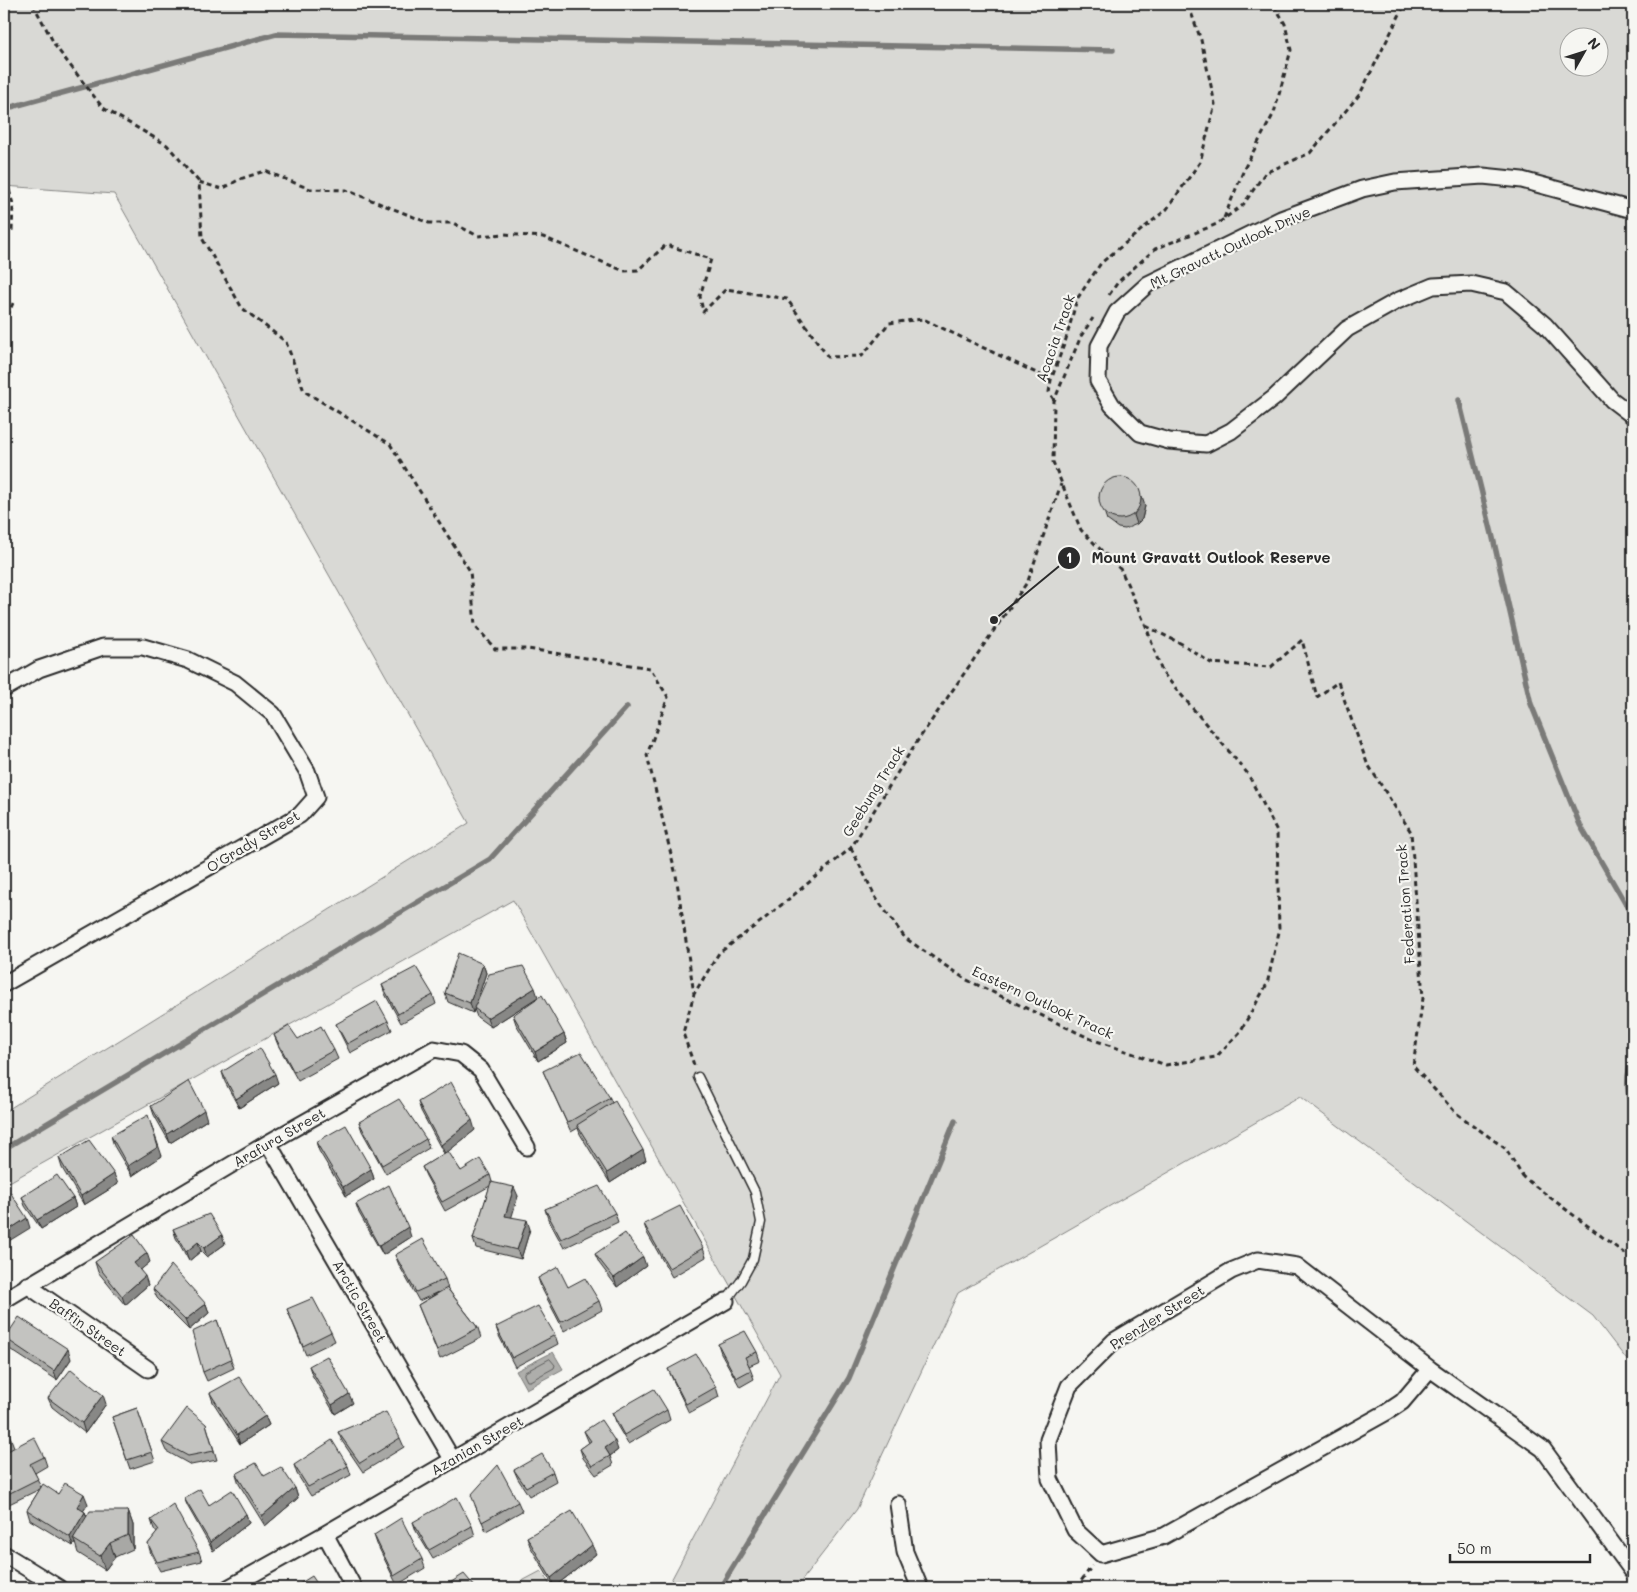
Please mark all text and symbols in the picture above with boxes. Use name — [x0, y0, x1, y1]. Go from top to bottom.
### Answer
north arrow — [1560, 28, 1610, 78]
text: N — [1584, 33, 1605, 54]
street label: Mt Gravatt Outlook Drive — [1147, 201, 1313, 293]
street label: Acacia Track — [1031, 292, 1079, 384]
callout: Mount Gravatt Outlook Reserve — [1056, 543, 1340, 573]
text: 1 — [1066, 547, 1072, 567]
text: Mount Gravatt Outlook Reserve — [1091, 547, 1331, 567]
street label: Geebung Track — [837, 742, 909, 840]
street label: O'Grady Street — [203, 806, 303, 876]
street label: Federation Track — [1391, 843, 1419, 965]
street label: Eastern Outlook Track — [969, 961, 1117, 1043]
street label: Arafura Street — [230, 1103, 328, 1171]
street label: Arctic Street — [329, 1256, 391, 1346]
street label: Prenzler Street — [1106, 1280, 1208, 1354]
street label: Baffin Street — [46, 1294, 130, 1360]
street label: Azanian Street — [427, 1411, 527, 1479]
scale bar — [1450, 1532, 1590, 1564]
text: 50 m — [1457, 1538, 1492, 1558]

